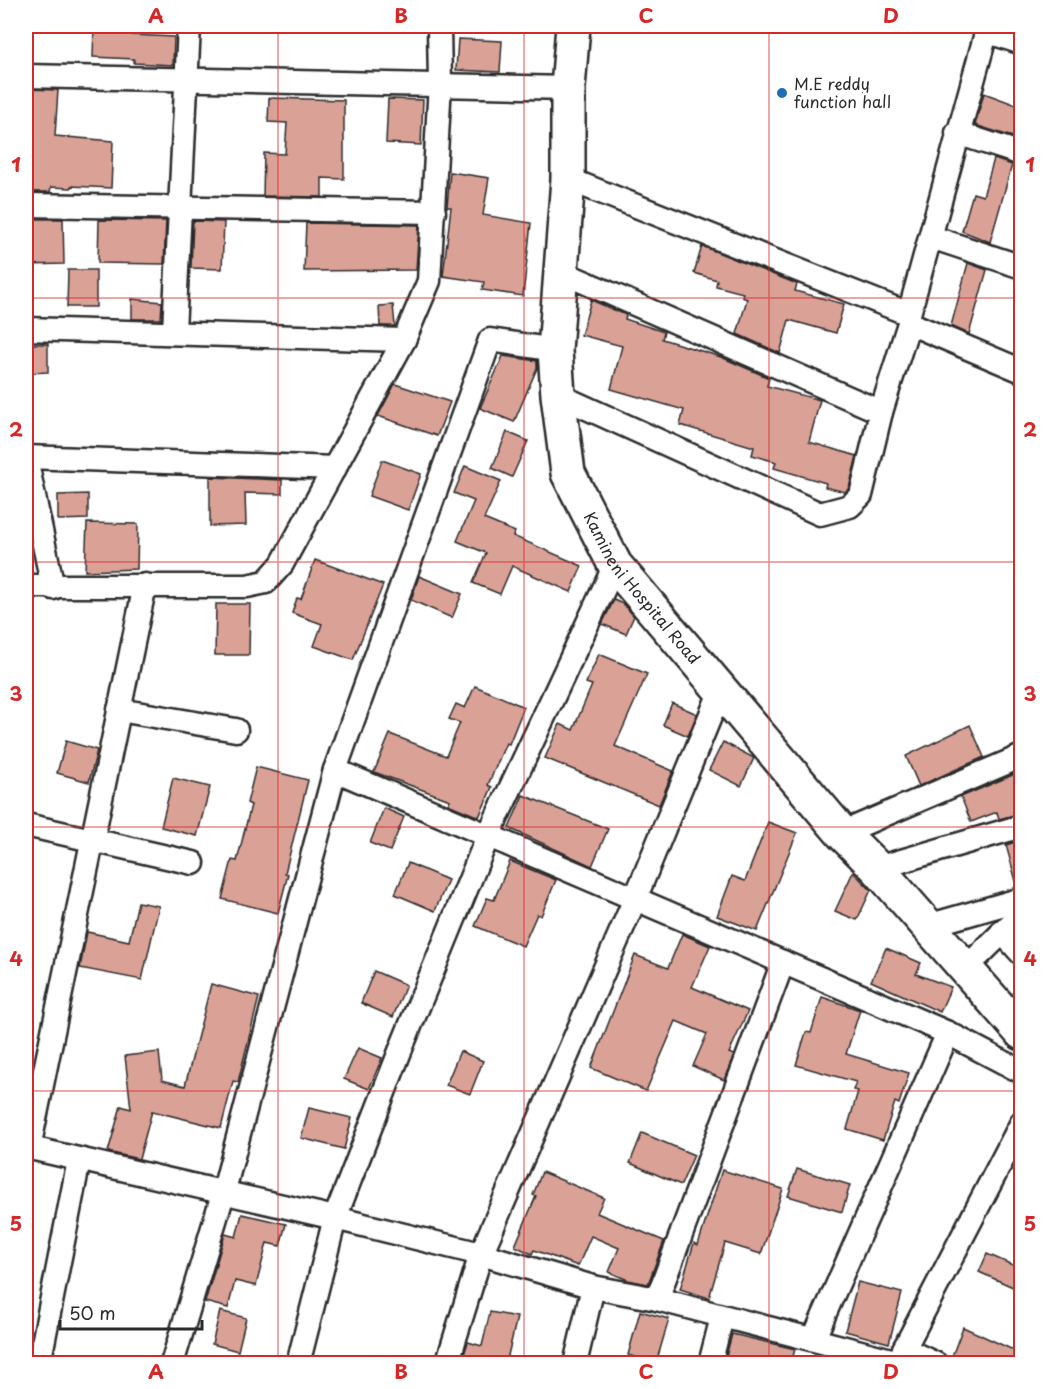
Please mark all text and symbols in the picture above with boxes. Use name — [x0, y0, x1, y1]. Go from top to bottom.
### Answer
text: A — [148, 0, 164, 30]
text: B — [394, 0, 408, 30]
text: C — [638, 0, 654, 30]
text: D — [883, 0, 899, 30]
place label: M.E reddy function hall — [794, 71, 891, 113]
marker: M.E reddy function hall — [775, 86, 789, 100]
text: 1 — [11, 149, 21, 179]
text: 1 — [1025, 149, 1035, 179]
text: 2 — [9, 414, 23, 444]
text: 2 — [1023, 414, 1037, 444]
street label: Kamineni Hospital Road — [579, 507, 707, 669]
text: 3 — [9, 678, 23, 708]
text: 3 — [1023, 678, 1037, 708]
text: 4 — [9, 943, 23, 973]
text: 4 — [1023, 943, 1037, 973]
text: 5 — [10, 1208, 22, 1238]
text: 5 — [1024, 1208, 1036, 1238]
scale bar — [60, 1293, 202, 1331]
text: 50 m — [69, 1299, 116, 1326]
text: A — [148, 1356, 164, 1386]
text: B — [394, 1356, 408, 1386]
text: C — [638, 1356, 654, 1386]
text: D — [883, 1356, 899, 1386]

